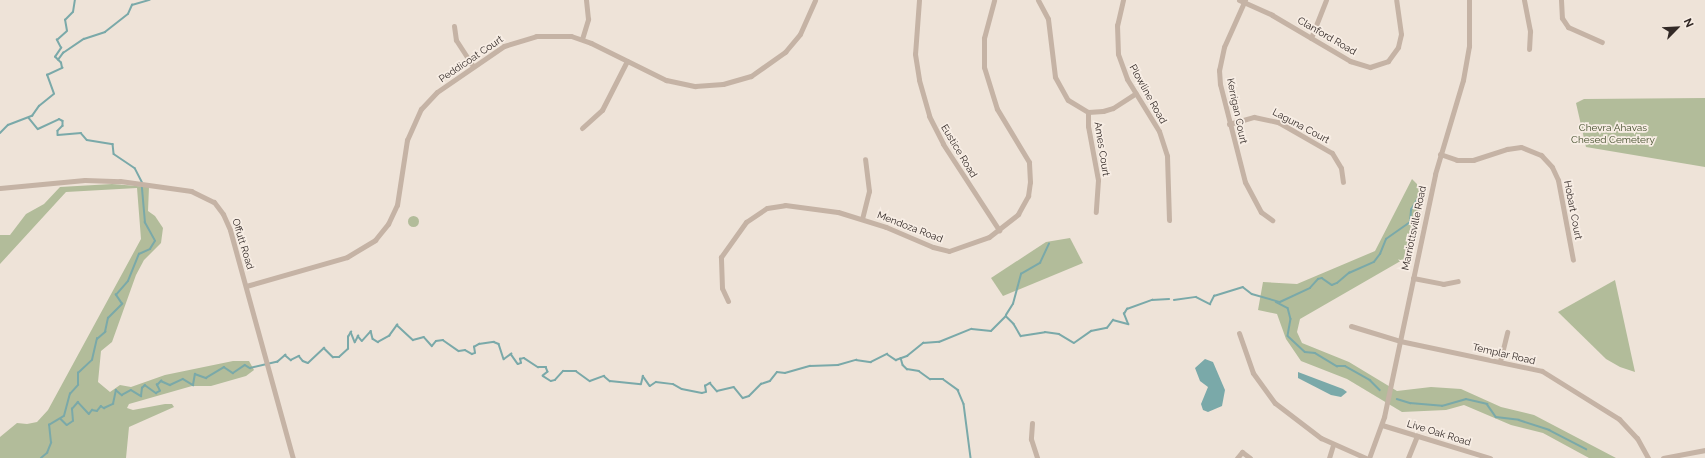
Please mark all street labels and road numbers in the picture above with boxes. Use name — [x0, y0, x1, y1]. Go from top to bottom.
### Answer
street label: Clanford Road — [1295, 14, 1359, 58]
street label: Peddicoat Court — [437, 33, 505, 85]
street label: Plowline Road — [1127, 62, 1169, 126]
street label: Kerrigan Court — [1224, 77, 1250, 145]
street label: Laguna Court — [1270, 106, 1332, 146]
street label: Ames Court — [1092, 121, 1112, 177]
street label: Eustice Road — [938, 122, 980, 180]
street label: Hobart Court — [1561, 179, 1585, 241]
street label: Marriottsville Road — [1399, 185, 1429, 271]
street label: Mendoza Road — [875, 209, 945, 245]
street label: Offutt Road — [230, 217, 256, 271]
street label: Templar Road — [1471, 341, 1537, 367]
street label: Live Oak Road — [1406, 418, 1472, 448]

